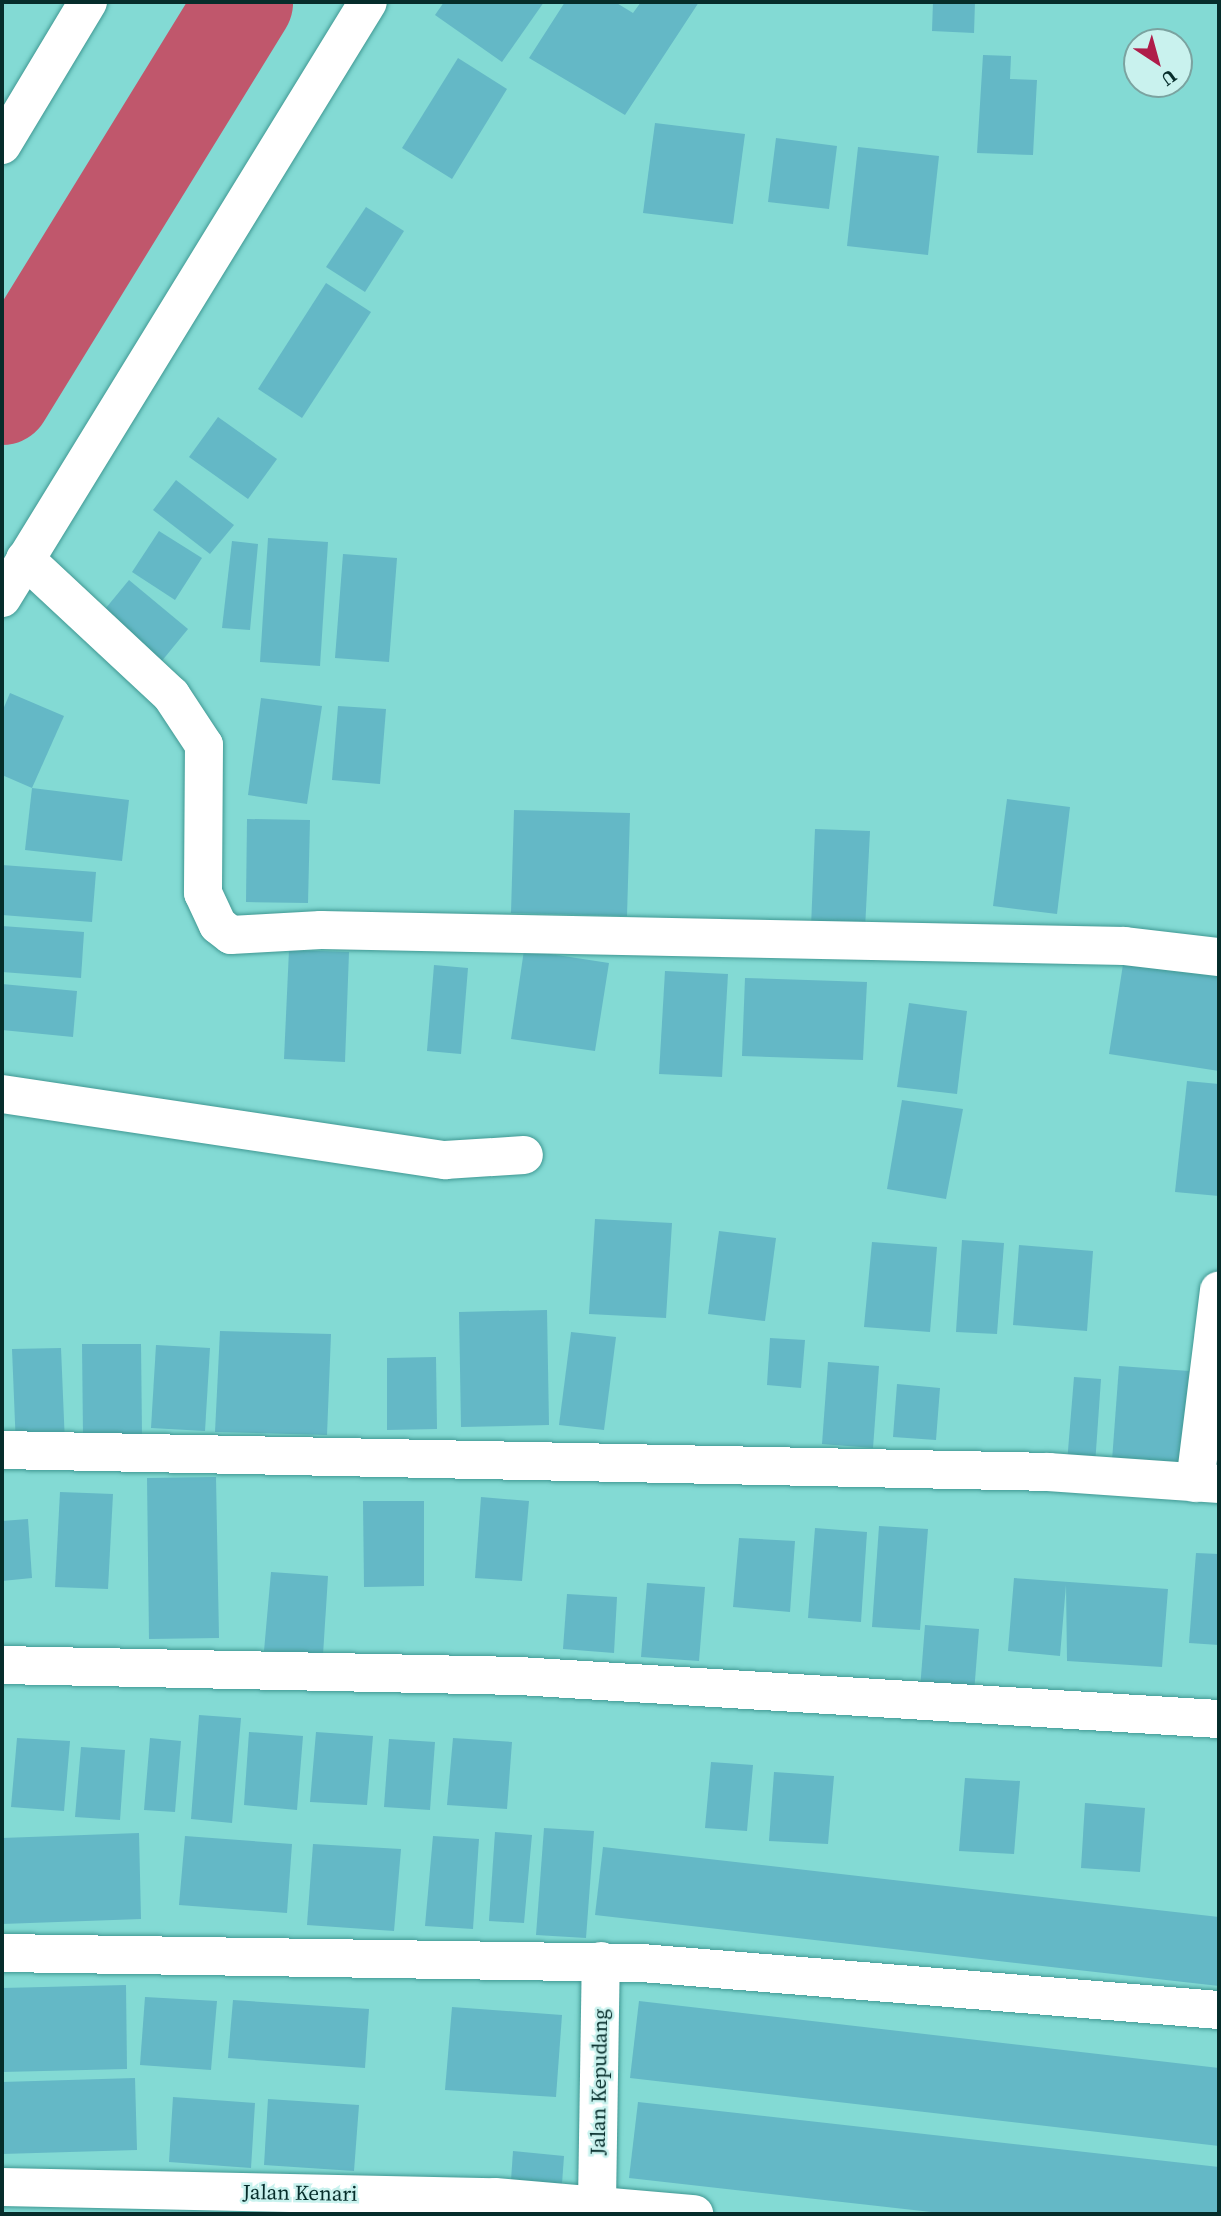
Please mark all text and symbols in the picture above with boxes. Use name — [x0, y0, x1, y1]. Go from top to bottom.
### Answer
north arrow — [1123, 28, 1193, 98]
text: U — [1156, 64, 1182, 93]
street label: Jalan Kepudang — [585, 2009, 613, 2155]
street label: Jalan Kenari — [242, 2179, 358, 2207]

